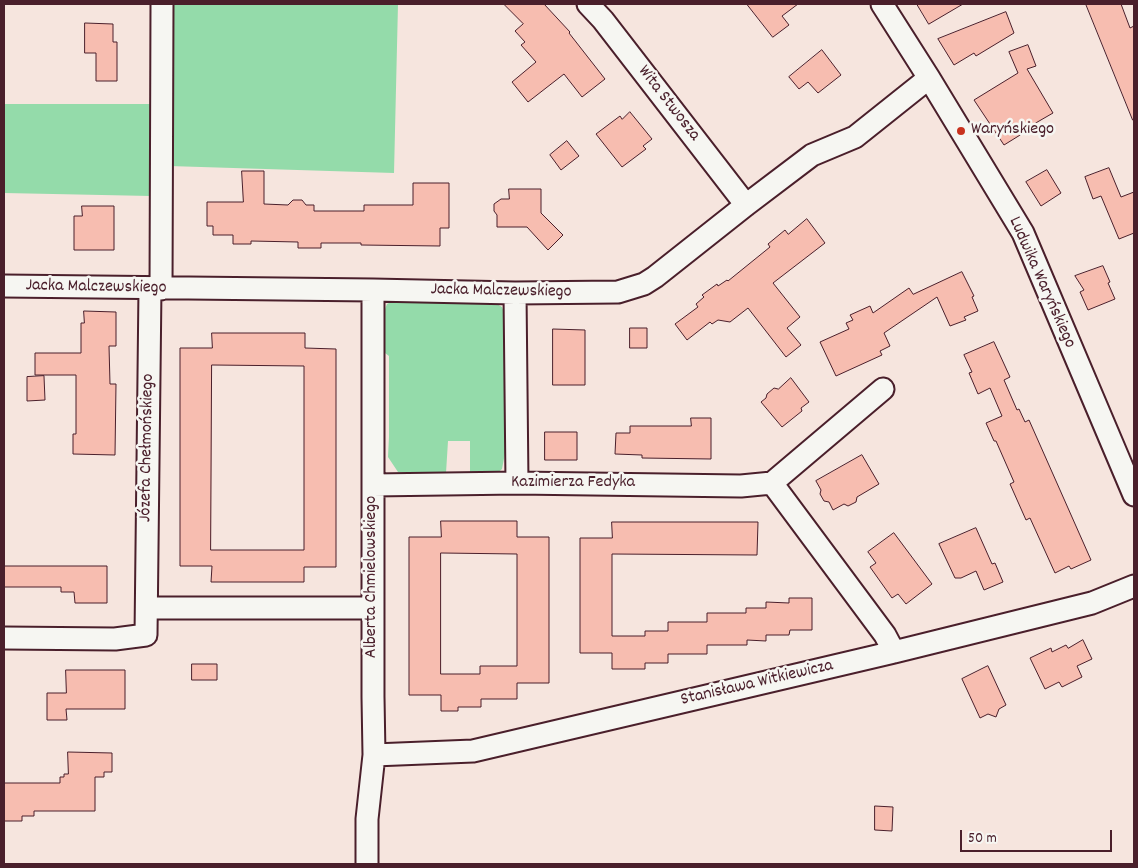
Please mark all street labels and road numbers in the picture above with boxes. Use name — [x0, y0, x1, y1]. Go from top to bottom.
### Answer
street label: Wita Stwosza — [632, 62, 704, 146]
street label: Ludwika Waryńskiego — [1002, 214, 1080, 352]
street label: Jacka Malczewskiego — [25, 276, 167, 300]
street label: Jacka Malczewskiego — [430, 280, 572, 304]
street label: Józefa Chełmońskiego — [136, 374, 160, 522]
street label: Kazimierza Fedyka — [511, 473, 635, 495]
street label: Alberta Chmielowskiego — [362, 496, 384, 658]
street label: Stanisława Witkiewicza — [679, 656, 835, 712]

